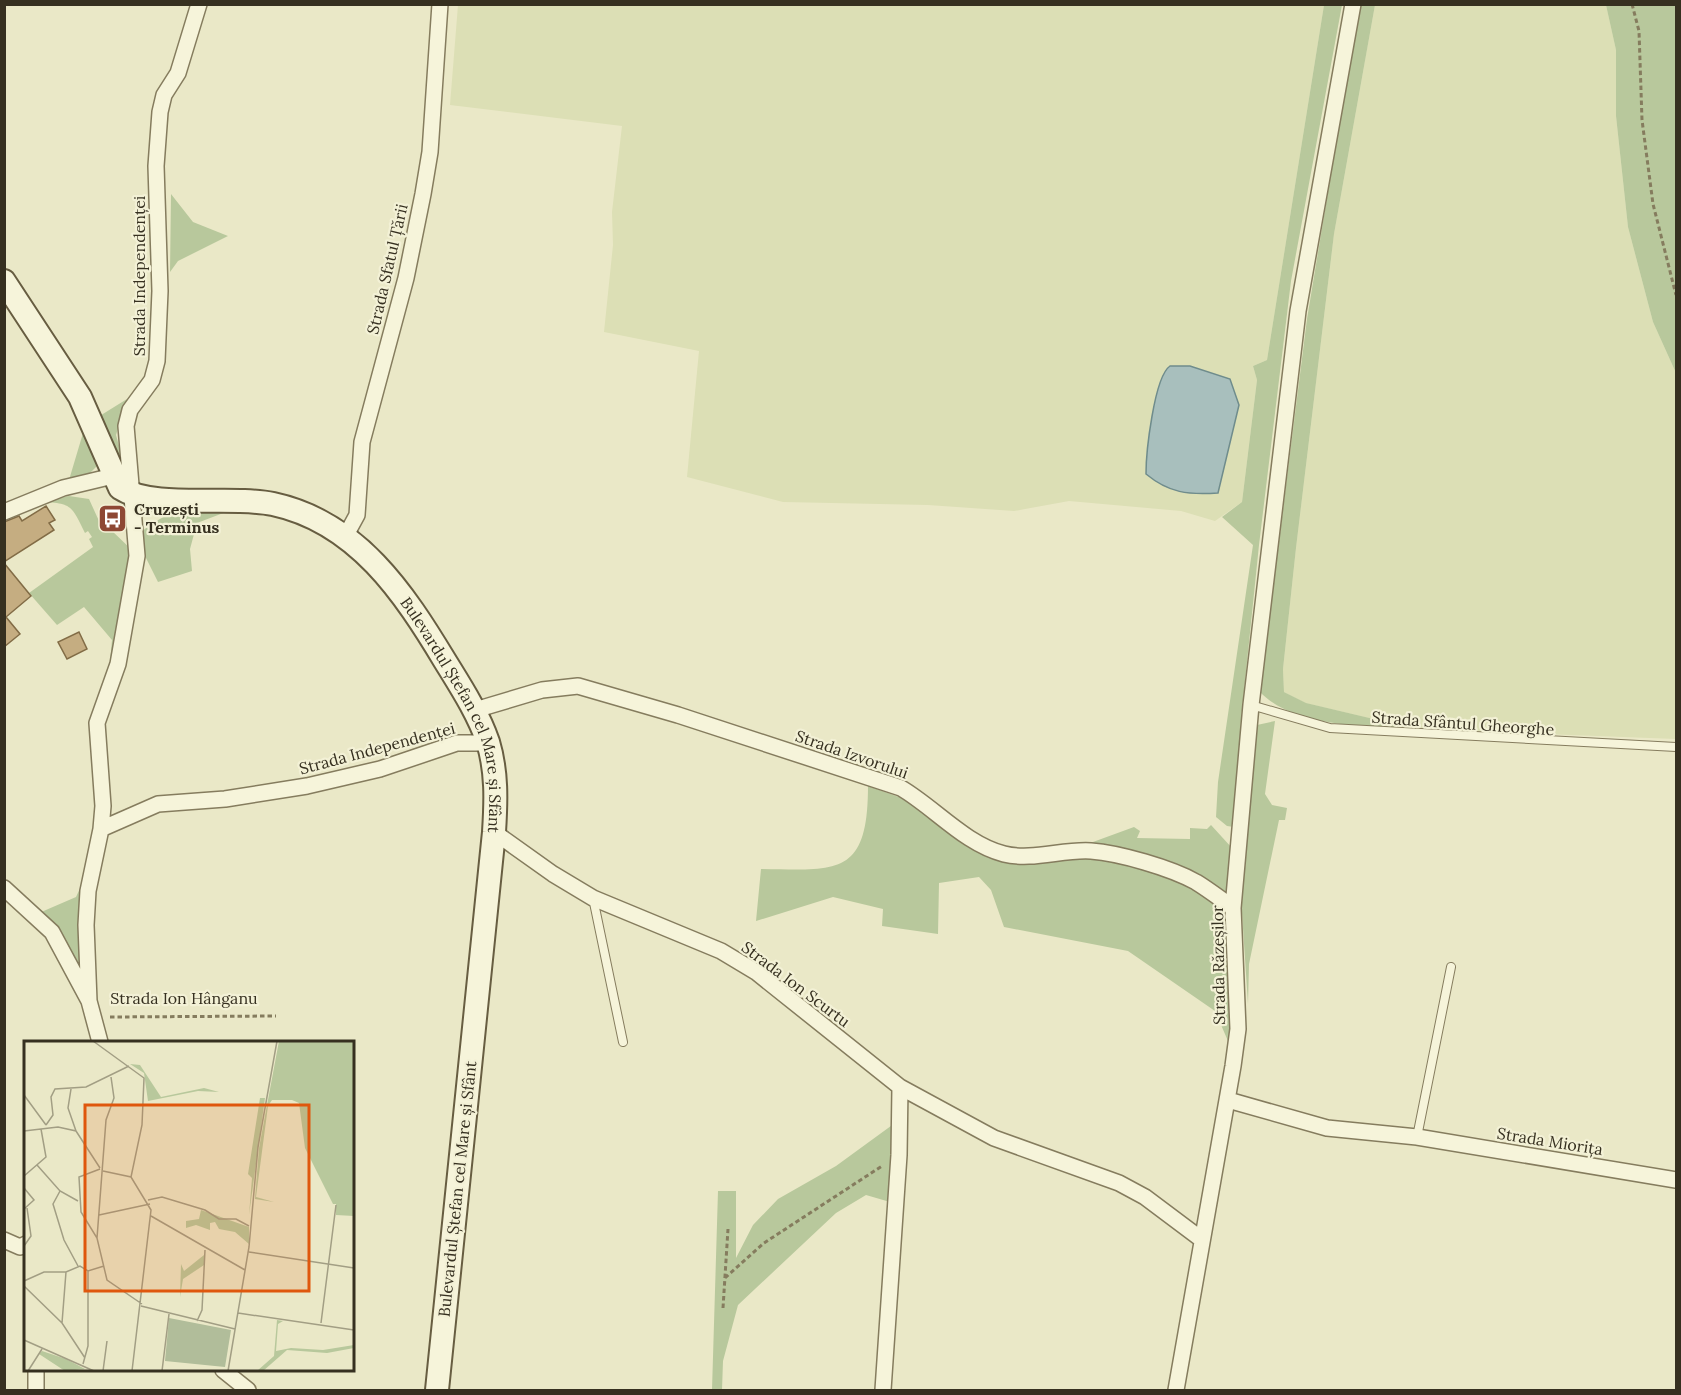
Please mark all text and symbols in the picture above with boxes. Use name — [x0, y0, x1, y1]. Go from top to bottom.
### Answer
street label: Strada Independenței — [129, 196, 149, 356]
street label: Strada Sfatul Țării — [362, 202, 413, 336]
place label: Cruzești - Terminus — [134, 499, 220, 537]
bus stop icon: Cruzești - Terminus — [97, 502, 129, 534]
street label: Bulevardul Ștefan cel Mare și Sfânt — [396, 593, 505, 834]
street label: Strada Sfântul Gheorghe — [1371, 707, 1555, 739]
street label: Strada Independenței — [297, 718, 457, 778]
street label: Strada Izvorului — [793, 725, 911, 783]
street label: Strada Răzeșilor — [1207, 905, 1229, 1025]
street label: Strada Ion Scurtu — [738, 937, 854, 1032]
street label: Strada Ion Hânganu — [110, 988, 258, 1008]
inset map — [24, 1041, 354, 1371]
street label: Bulevardul Ștefan cel Mare și Sfânt — [434, 1059, 480, 1318]
street label: Strada Miorița — [1496, 1123, 1604, 1159]

